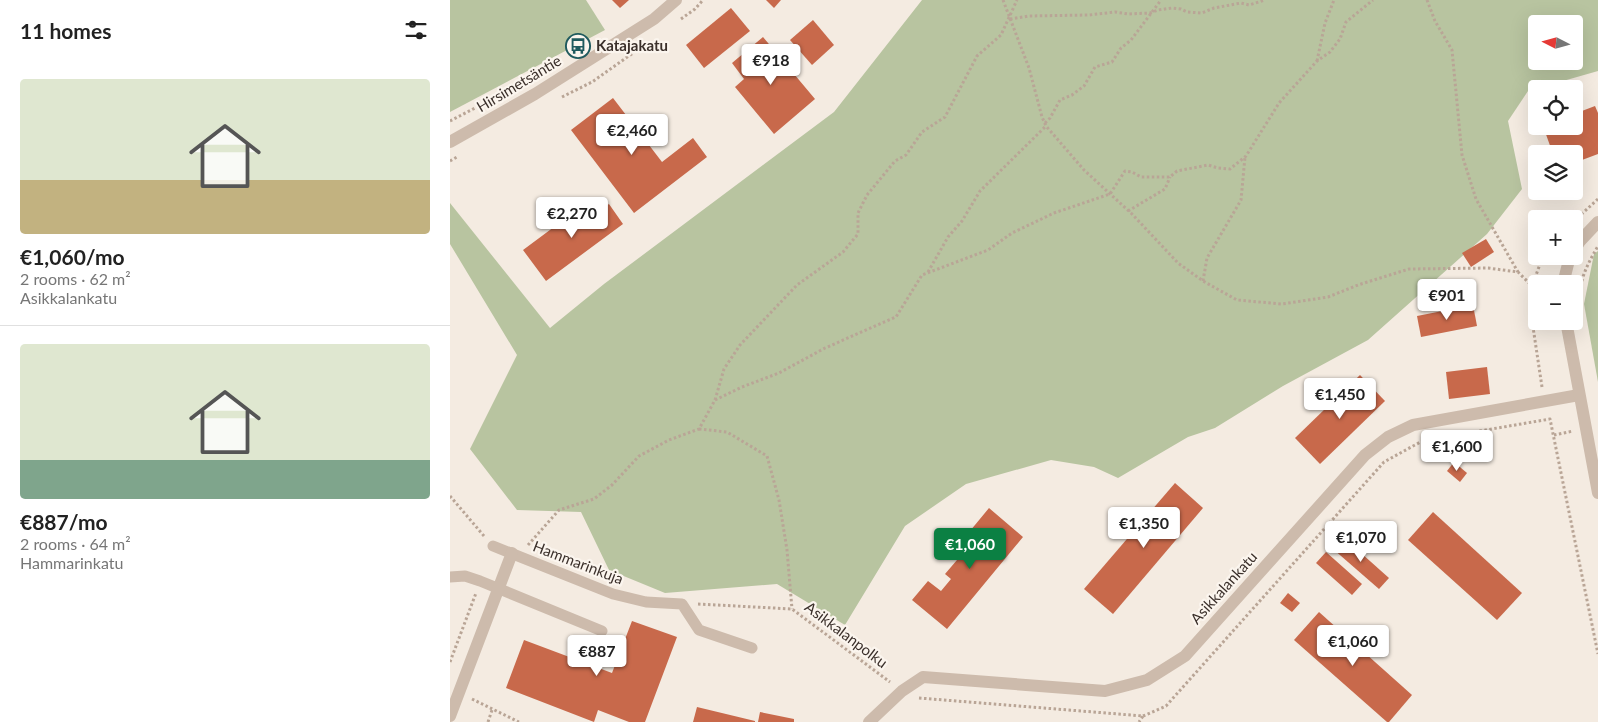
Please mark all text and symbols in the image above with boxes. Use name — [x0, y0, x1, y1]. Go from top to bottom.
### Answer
north arrow — [1528, 15, 1582, 70]
map controls — [1528, 15, 1583, 330]
icon: filters — [402, 16, 430, 44]
text: 11 homes — [20, 18, 111, 43]
bus stop icon: Katajakatu — [565, 33, 591, 59]
place label: Katajakatu — [596, 36, 668, 54]
pin: €918 — [741, 44, 801, 86]
text: €918 — [752, 50, 790, 69]
street label: Hirsimetsäntie — [473, 51, 564, 115]
button: locate — [1528, 80, 1583, 135]
icon: home — [180, 111, 270, 201]
pin: €2,460 — [591, 114, 673, 156]
text: €2,460 — [607, 120, 657, 139]
button: layers — [1528, 145, 1583, 200]
pin: €2,270 — [531, 196, 613, 239]
text: €2,270 — [547, 203, 597, 222]
button: + — [1528, 210, 1583, 265]
text: €1,060/mo — [20, 244, 125, 269]
text: 2 rooms · 62 m² — [20, 269, 131, 288]
button: − — [1528, 275, 1583, 330]
pin: €901 — [1417, 278, 1477, 321]
text: €901 — [1428, 285, 1466, 304]
text: Asikkalankatu — [20, 288, 117, 307]
icon: home — [180, 377, 270, 467]
pin: €1,450 — [1299, 378, 1381, 420]
text: €1,450 — [1315, 384, 1365, 403]
pin: €1,600 — [1416, 430, 1498, 472]
text: €1,600 — [1432, 436, 1482, 455]
pin: €1,350 — [1103, 506, 1185, 549]
text: €887/mo — [20, 509, 108, 534]
text: €1,350 — [1119, 513, 1169, 532]
pin: €1,070 — [1320, 520, 1402, 563]
text: €1,070 — [1336, 527, 1386, 546]
pin: €1,060 — [929, 528, 1011, 570]
text: 2 rooms · 64 m² — [20, 534, 131, 553]
text: €1,060 — [945, 534, 995, 553]
street label: Hammarinkuja — [531, 537, 626, 588]
street label: Asikkalankatu — [1186, 547, 1260, 627]
text: Hammarinkatu — [20, 553, 123, 572]
street label: Asikkalanpolku — [802, 597, 891, 671]
pin: €1,060 — [1312, 624, 1394, 667]
text: €1,060 — [1328, 631, 1378, 650]
pin: €887 — [567, 634, 627, 677]
text: €887 — [578, 641, 616, 660]

